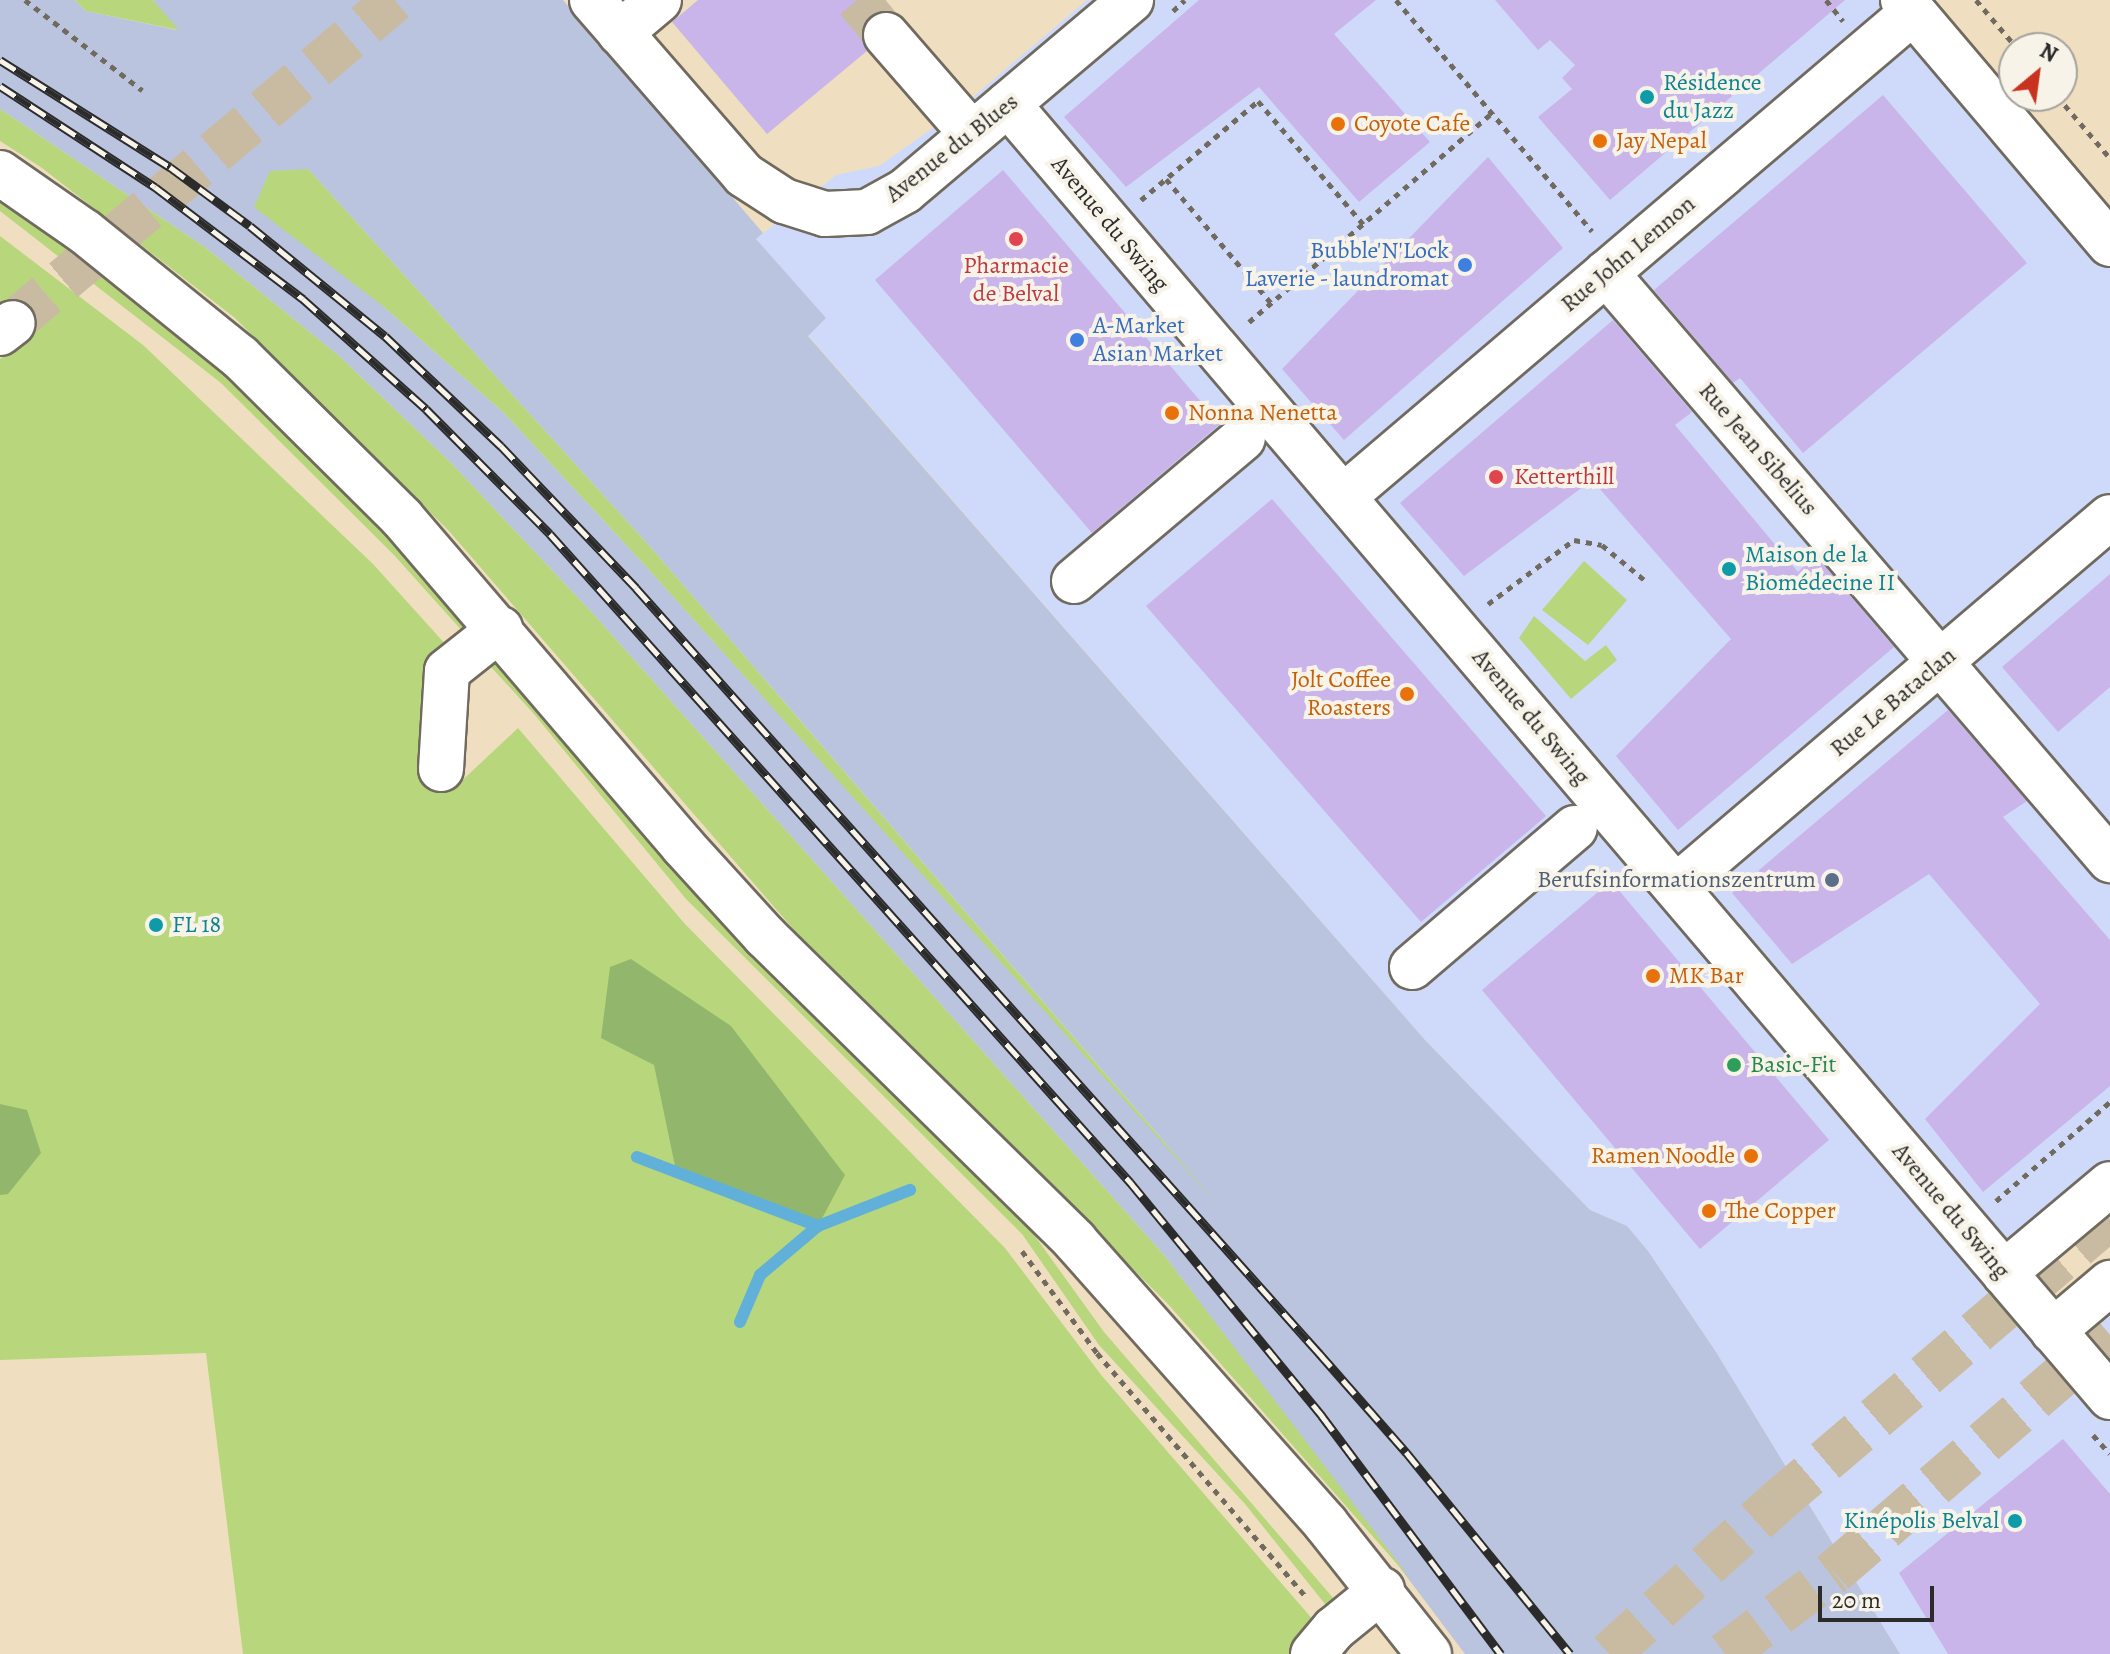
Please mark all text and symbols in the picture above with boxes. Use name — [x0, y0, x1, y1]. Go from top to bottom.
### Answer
north arrow — [1998, 32, 2078, 112]
text: N — [2034, 36, 2063, 70]
place label: Résidence du Jazz — [1663, 69, 1761, 125]
street label: Avenue du Blues — [880, 87, 1024, 209]
marker: Résidence du Jazz — [1638, 88, 1656, 106]
place label: Coyote Cafe — [1354, 110, 1470, 138]
marker: Coyote Cafe — [1329, 115, 1347, 133]
place label: Jay Nepal — [1616, 127, 1707, 155]
marker: Jay Nepal — [1591, 132, 1609, 150]
street label: Avenue du Swing — [1045, 150, 1175, 298]
street label: Rue John Lennon — [1555, 190, 1701, 318]
marker: Pharmacie de Belval — [1007, 230, 1025, 248]
place label: Bubble'N'Lock Laverie - laundromat — [1244, 237, 1449, 293]
place label: Pharmacie de Belval — [963, 252, 1069, 308]
marker: Bubble'N'Lock Laverie - laundromat — [1456, 256, 1474, 274]
place label: A-Market Asian Market — [1093, 312, 1223, 368]
marker: A-Market Asian Market — [1068, 331, 1086, 349]
street label: Rue Jean Sibelius — [1692, 377, 1824, 521]
place label: Nonna Nenetta — [1188, 399, 1337, 427]
marker: Nonna Nenetta — [1163, 404, 1181, 422]
place label: Ketterthill — [1514, 463, 1614, 491]
marker: Ketterthill — [1485, 466, 1507, 488]
place label: Maison de la Biomédecine II — [1745, 541, 1895, 597]
marker: Maison de la Biomédecine II — [1720, 560, 1738, 578]
street label: Rue Le Bataclan — [1824, 641, 1962, 763]
street label: Avenue du Swing — [1466, 643, 1596, 791]
place label: Jolt Coffee Roasters — [1291, 666, 1391, 722]
marker: Jolt Coffee Roasters — [1398, 685, 1416, 703]
place label: Berufsinformationszentrum — [1537, 866, 1816, 894]
marker: Berufsinformationszentrum — [1823, 871, 1841, 889]
place label: FL 18 — [172, 911, 221, 939]
marker: FL 18 — [147, 916, 165, 934]
place label: MK Bar — [1669, 962, 1744, 990]
marker: MK Bar — [1644, 967, 1662, 985]
place label: Basic-Fit — [1750, 1051, 1837, 1079]
marker: Basic-Fit — [1725, 1056, 1743, 1074]
street label: Avenue du Swing — [1886, 1137, 2016, 1285]
place label: Ramen Noodle — [1591, 1142, 1735, 1170]
marker: Ramen Noodle — [1742, 1147, 1760, 1165]
place label: The Copper — [1725, 1197, 1836, 1225]
marker: The Copper — [1700, 1202, 1718, 1220]
place label: Kinépolis Belval — [1844, 1507, 1999, 1535]
marker: Kinépolis Belval — [2006, 1512, 2024, 1530]
scale bar — [1822, 1570, 1938, 1620]
text: 20 m — [1832, 1584, 1881, 1616]

